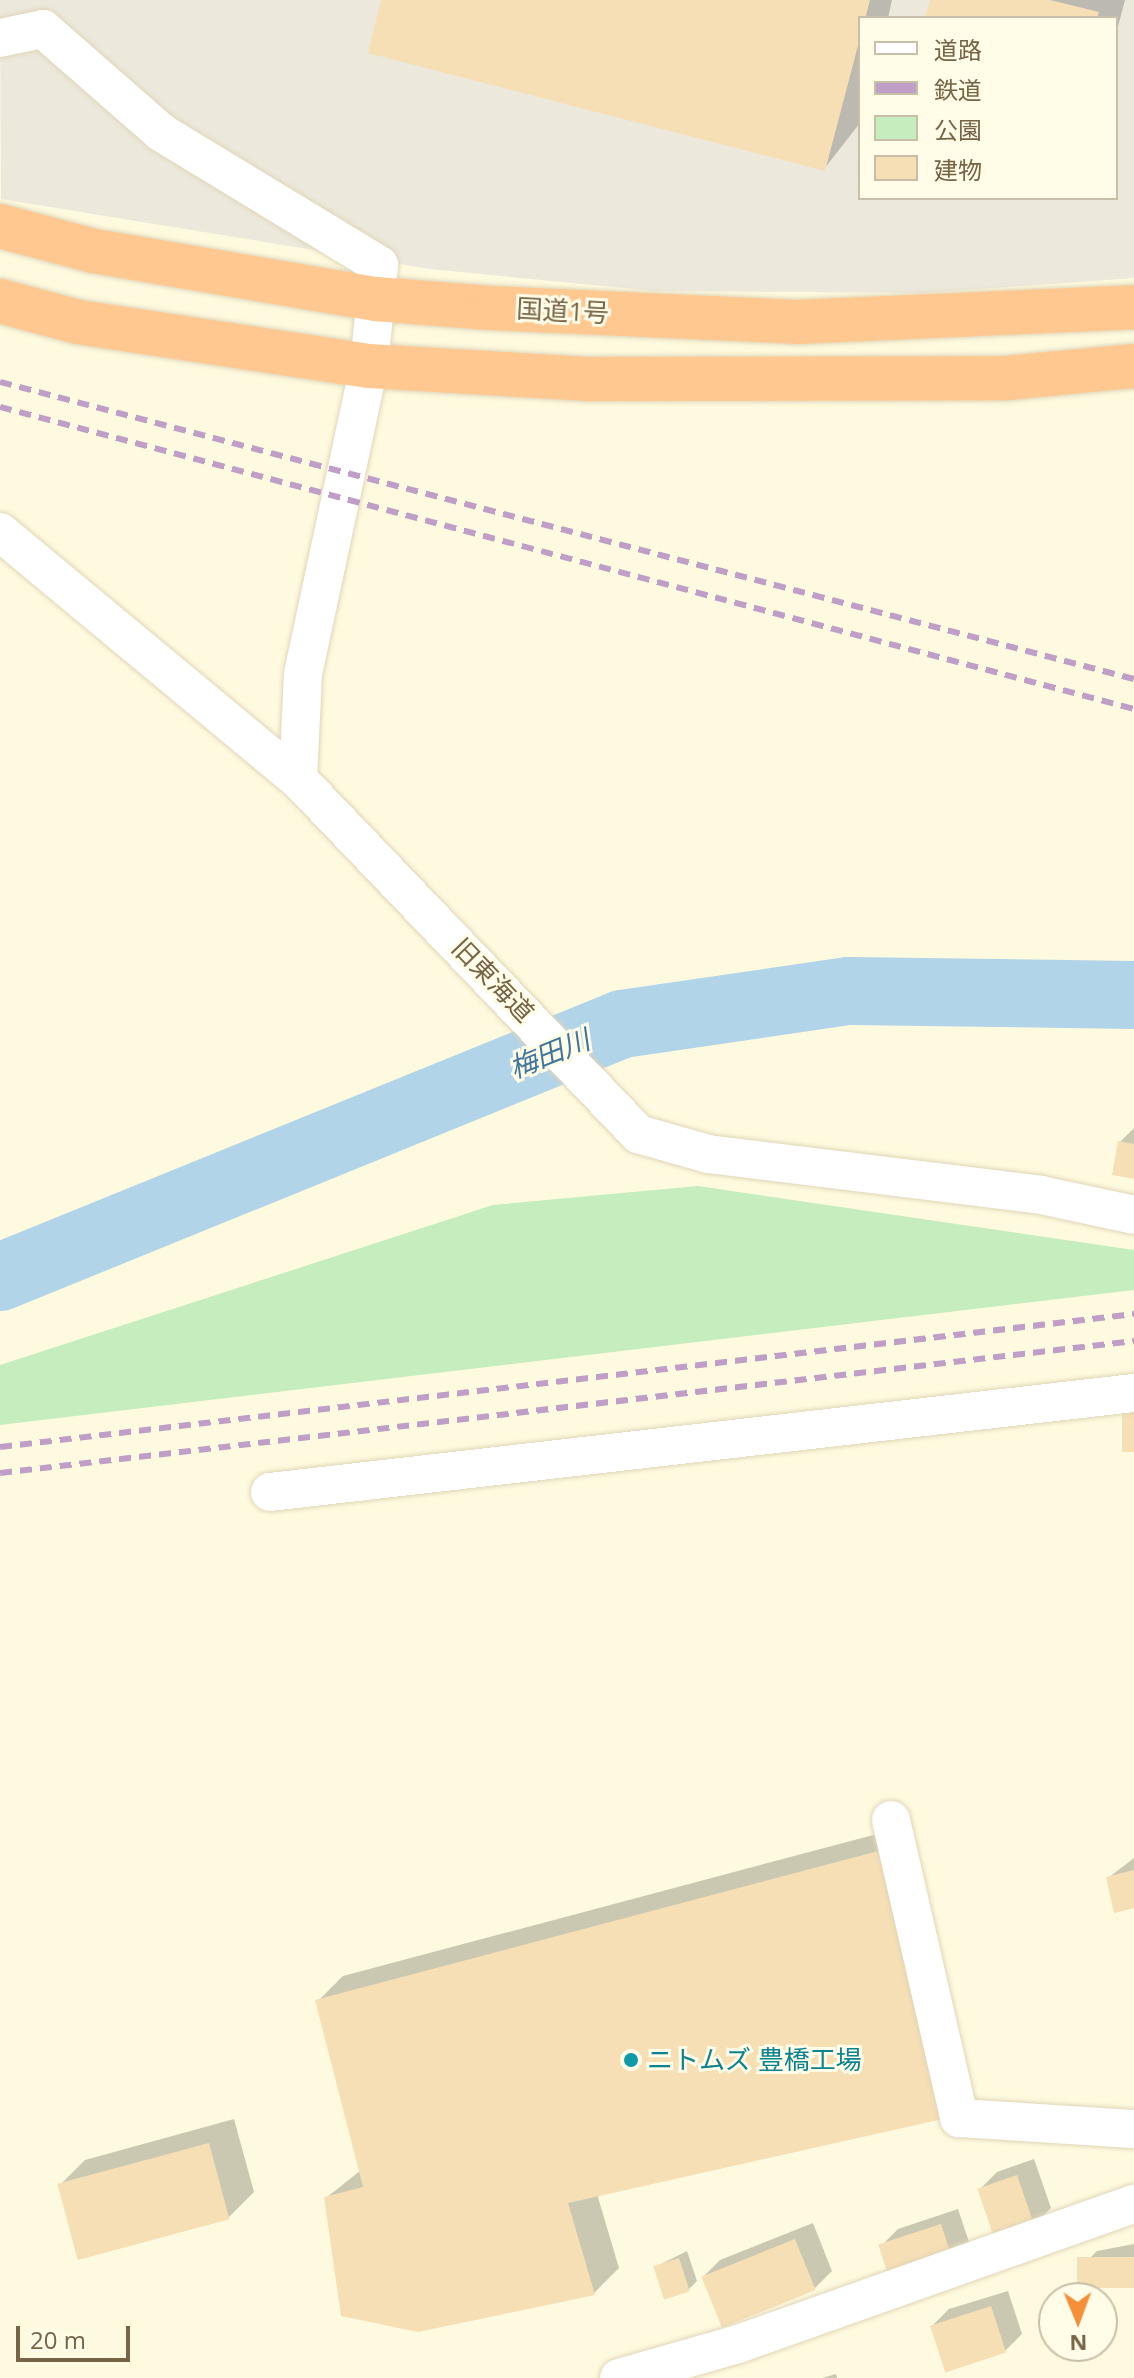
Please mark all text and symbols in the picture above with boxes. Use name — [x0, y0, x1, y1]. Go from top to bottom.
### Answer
legend — [858, 16, 1118, 200]
text: 道路 — [934, 33, 982, 66]
text: 鉄道 — [934, 73, 982, 106]
text: 公園 — [934, 113, 982, 146]
text: 建物 — [934, 153, 982, 186]
street label: 国道1号 — [516, 293, 610, 329]
street label: 旧東海道 — [446, 932, 540, 1028]
water label: 梅田川 — [504, 1022, 594, 1084]
place label: ニトムズ 豊橋工場 — [647, 2044, 862, 2076]
marker: ニトムズ 豊橋工場 — [622, 2051, 640, 2069]
north arrow — [1038, 2282, 1118, 2362]
scale bar — [20, 2310, 134, 2360]
text: 20 m — [30, 2323, 86, 2356]
text: N — [1069, 2329, 1088, 2359]

